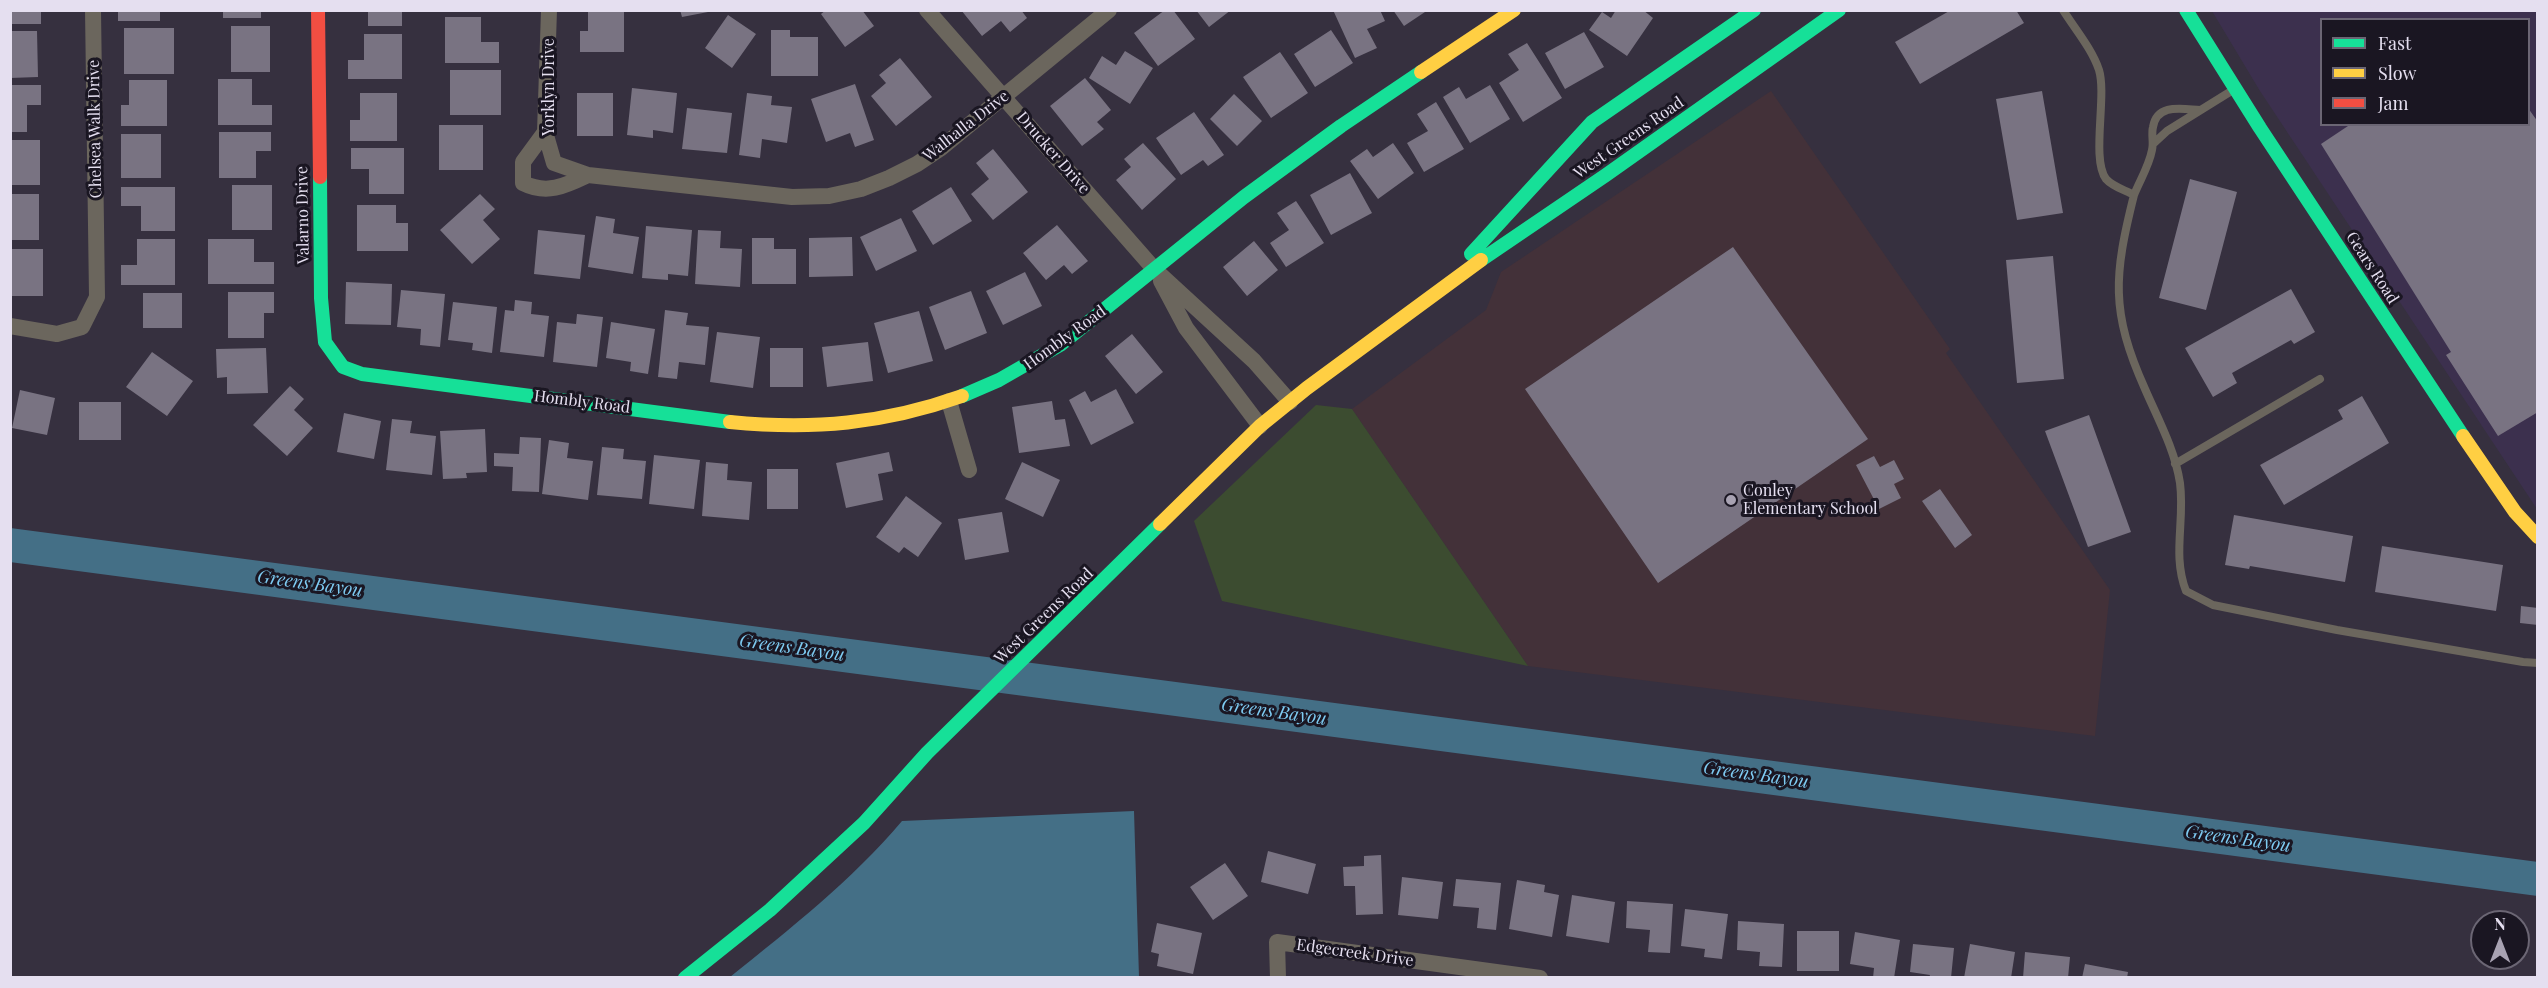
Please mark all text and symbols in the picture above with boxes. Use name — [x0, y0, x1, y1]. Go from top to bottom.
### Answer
legend — [2320, 18, 2530, 126]
text: Fast — [2378, 31, 2411, 55]
street label: Yorklyn Drive — [539, 38, 559, 136]
street label: Chelsea Walk Drive — [84, 60, 106, 198]
text: Slow — [2378, 61, 2416, 85]
street label: Walhalla Drive — [919, 86, 1013, 166]
text: Jam — [2378, 91, 2408, 115]
street label: West Greens Road — [1570, 93, 1688, 183]
street label: Drucker Drive — [1012, 108, 1094, 198]
street label: Valarno Drive — [293, 166, 313, 264]
street label: Gears Road — [2342, 228, 2402, 308]
street label: Hombly Road — [1020, 302, 1110, 374]
street label: Hombly Road — [533, 387, 631, 417]
place label: Conley Elementary School — [1743, 481, 1878, 519]
marker: Conley Elementary School — [1724, 493, 1738, 507]
street label: West Greens Road — [991, 564, 1097, 668]
water label: Greens Bayou — [256, 566, 364, 602]
water label: Greens Bayou — [738, 630, 846, 666]
water label: Greens Bayou — [1220, 694, 1328, 730]
water label: Greens Bayou — [1702, 757, 1810, 793]
water label: Greens Bayou — [2184, 821, 2292, 857]
north arrow — [2470, 910, 2530, 970]
text: N — [2494, 913, 2506, 934]
street label: Edgecreek Drive — [1295, 935, 1415, 971]

